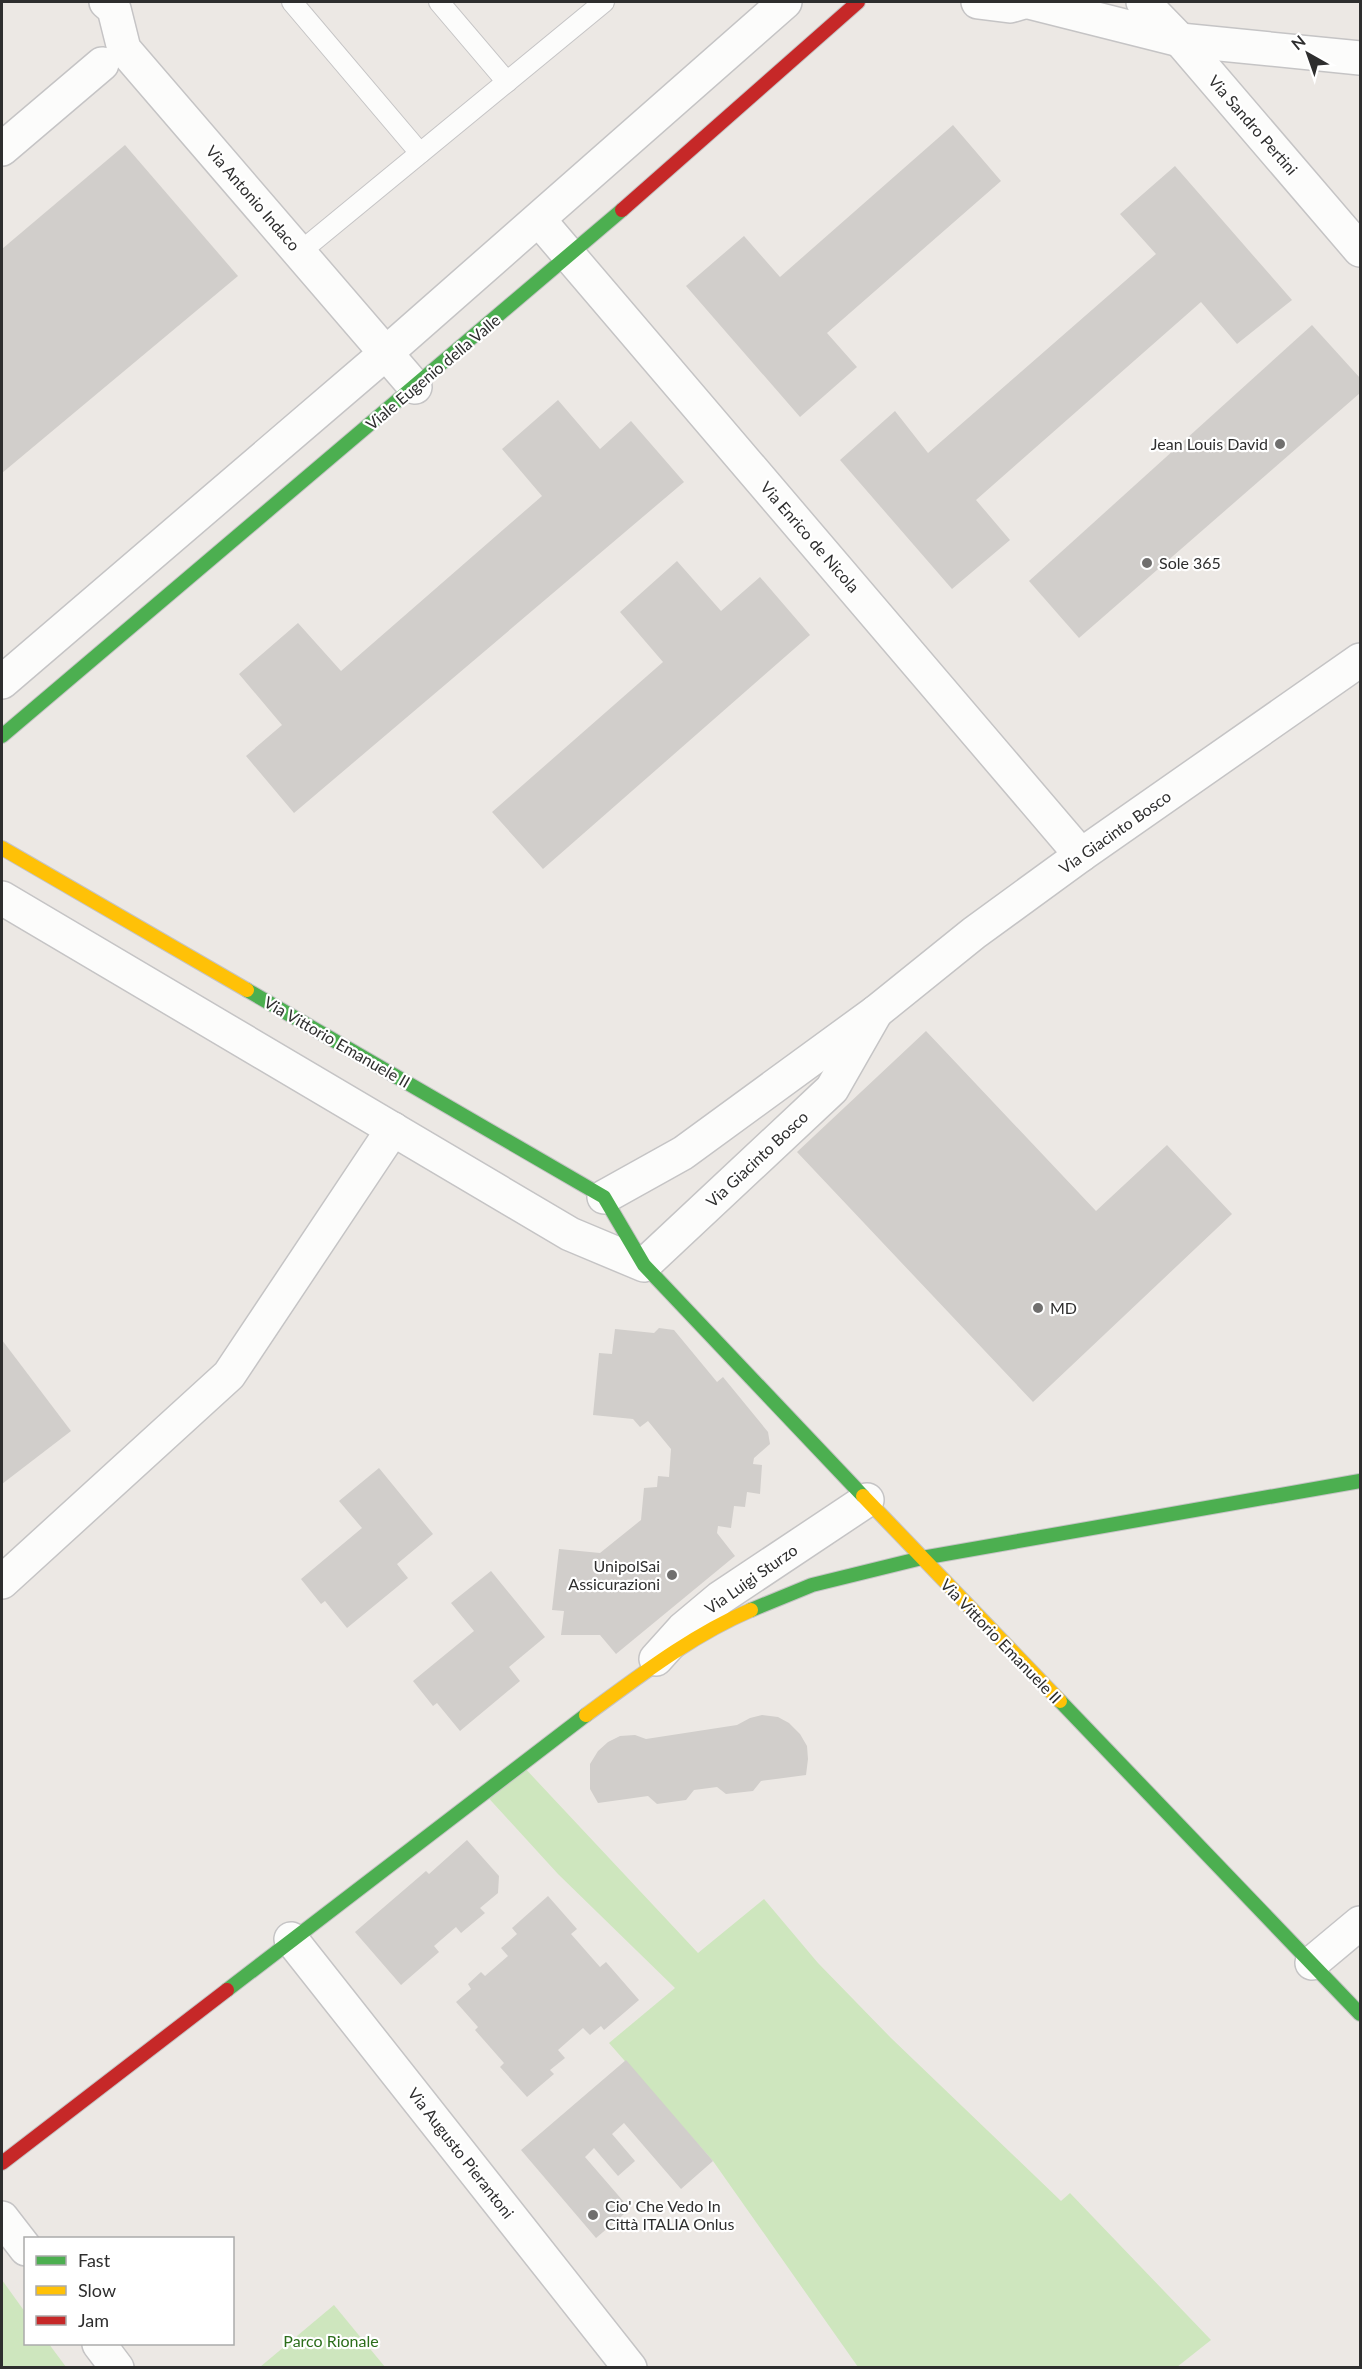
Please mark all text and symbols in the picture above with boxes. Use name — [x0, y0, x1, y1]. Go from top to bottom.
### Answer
north arrow — [1278, 24, 1338, 84]
text: N — [1287, 31, 1309, 53]
street label: Via Sandro Pertini — [1205, 71, 1302, 178]
street label: Via Antonio Indaco — [202, 141, 304, 254]
street label: Viale Eugenio della Valle — [362, 310, 504, 433]
place label: Jean Louis David — [1151, 434, 1268, 453]
marker: Jean Louis David — [1273, 437, 1287, 451]
street label: Via Enrico de Nicola — [757, 477, 864, 596]
place label: Sole 365 — [1159, 553, 1221, 572]
marker: Sole 365 — [1140, 556, 1154, 570]
street label: Via Giacinto Bosco — [1055, 786, 1174, 877]
street label: Via Vittorio Emanuele II — [261, 992, 414, 1091]
street label: Via Giacinto Bosco — [702, 1107, 811, 1211]
place label: MD — [1050, 1298, 1077, 1317]
marker: MD — [1031, 1301, 1045, 1315]
street label: Via Luigi Sturzo — [701, 1540, 801, 1617]
place label: UnipolSai Assicurazioni — [568, 1556, 660, 1593]
marker: UnipolSai Assicurazioni — [665, 1568, 679, 1582]
street label: Via Vittorio Emanuele II — [937, 1575, 1066, 1707]
street label: Via Augusto Pierantoni — [404, 2084, 518, 2222]
place label: Cio' Che Vedo In Città ITALIA Onlus — [605, 2196, 735, 2233]
marker: Cio' Che Vedo In Città ITALIA Onlus — [586, 2208, 600, 2222]
legend — [24, 2237, 234, 2345]
text: Fast — [78, 2249, 111, 2271]
text: Slow — [78, 2279, 116, 2301]
text: Jam — [78, 2309, 109, 2331]
park label: Parco Rionale — [283, 2331, 379, 2350]

